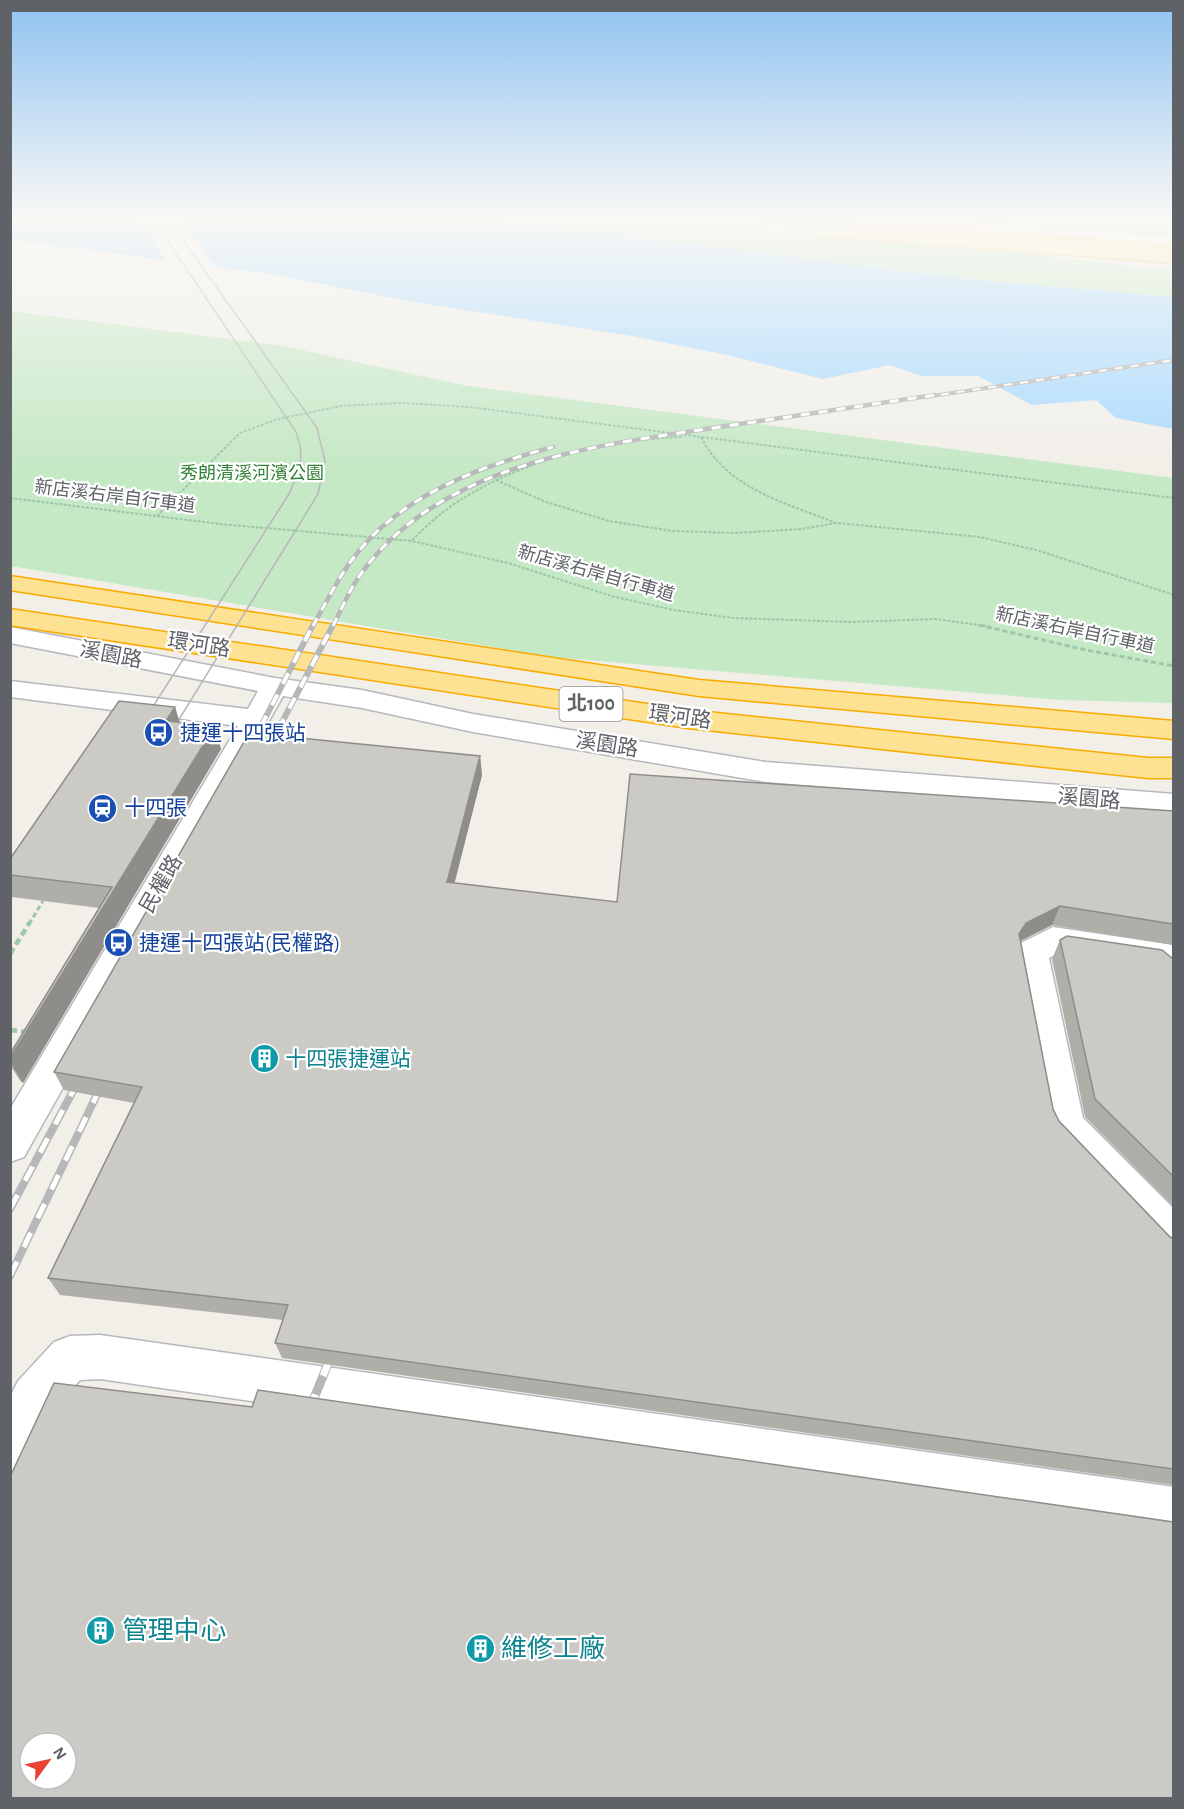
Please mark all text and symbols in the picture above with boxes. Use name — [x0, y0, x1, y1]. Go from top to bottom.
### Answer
park label: 秀朗清溪河濱公園 — [180, 463, 324, 483]
street label: 新店溪右岸自行車道 — [34, 476, 197, 516]
street label: 新店溪右岸自行車道 — [516, 541, 677, 605]
street label: 新店溪右岸自行車道 — [994, 603, 1157, 657]
street label: 環河路 — [166, 629, 232, 660]
street label: 溪園路 — [78, 638, 144, 671]
road number: 北100 — [560, 687, 622, 721]
street label: 環河路 — [647, 701, 713, 732]
bus stop icon: 捷運十四張站 — [143, 717, 175, 749]
place label: 捷運十四張站 — [180, 722, 306, 744]
street label: 溪園路 — [574, 729, 640, 760]
street label: 溪園路 — [1057, 785, 1121, 812]
station icon: 十四張 — [87, 792, 119, 824]
place label: 十四張 — [124, 797, 187, 819]
street label: 民權路 — [135, 851, 186, 917]
bus stop icon: 捷運十四張站(民權路) — [102, 927, 134, 959]
place label: 捷運十四張站(民權路) — [139, 932, 340, 954]
building icon: 十四張捷運站 — [248, 1043, 280, 1075]
place label: 十四張捷運站 — [285, 1048, 411, 1070]
building icon: 管理中心 — [85, 1615, 117, 1647]
place label: 管理中心 — [122, 1616, 226, 1644]
building icon: 維修工廠 — [464, 1633, 496, 1665]
place label: 維修工廠 — [501, 1634, 605, 1662]
north arrow — [18, 1731, 78, 1791]
text: N — [50, 1744, 69, 1762]

